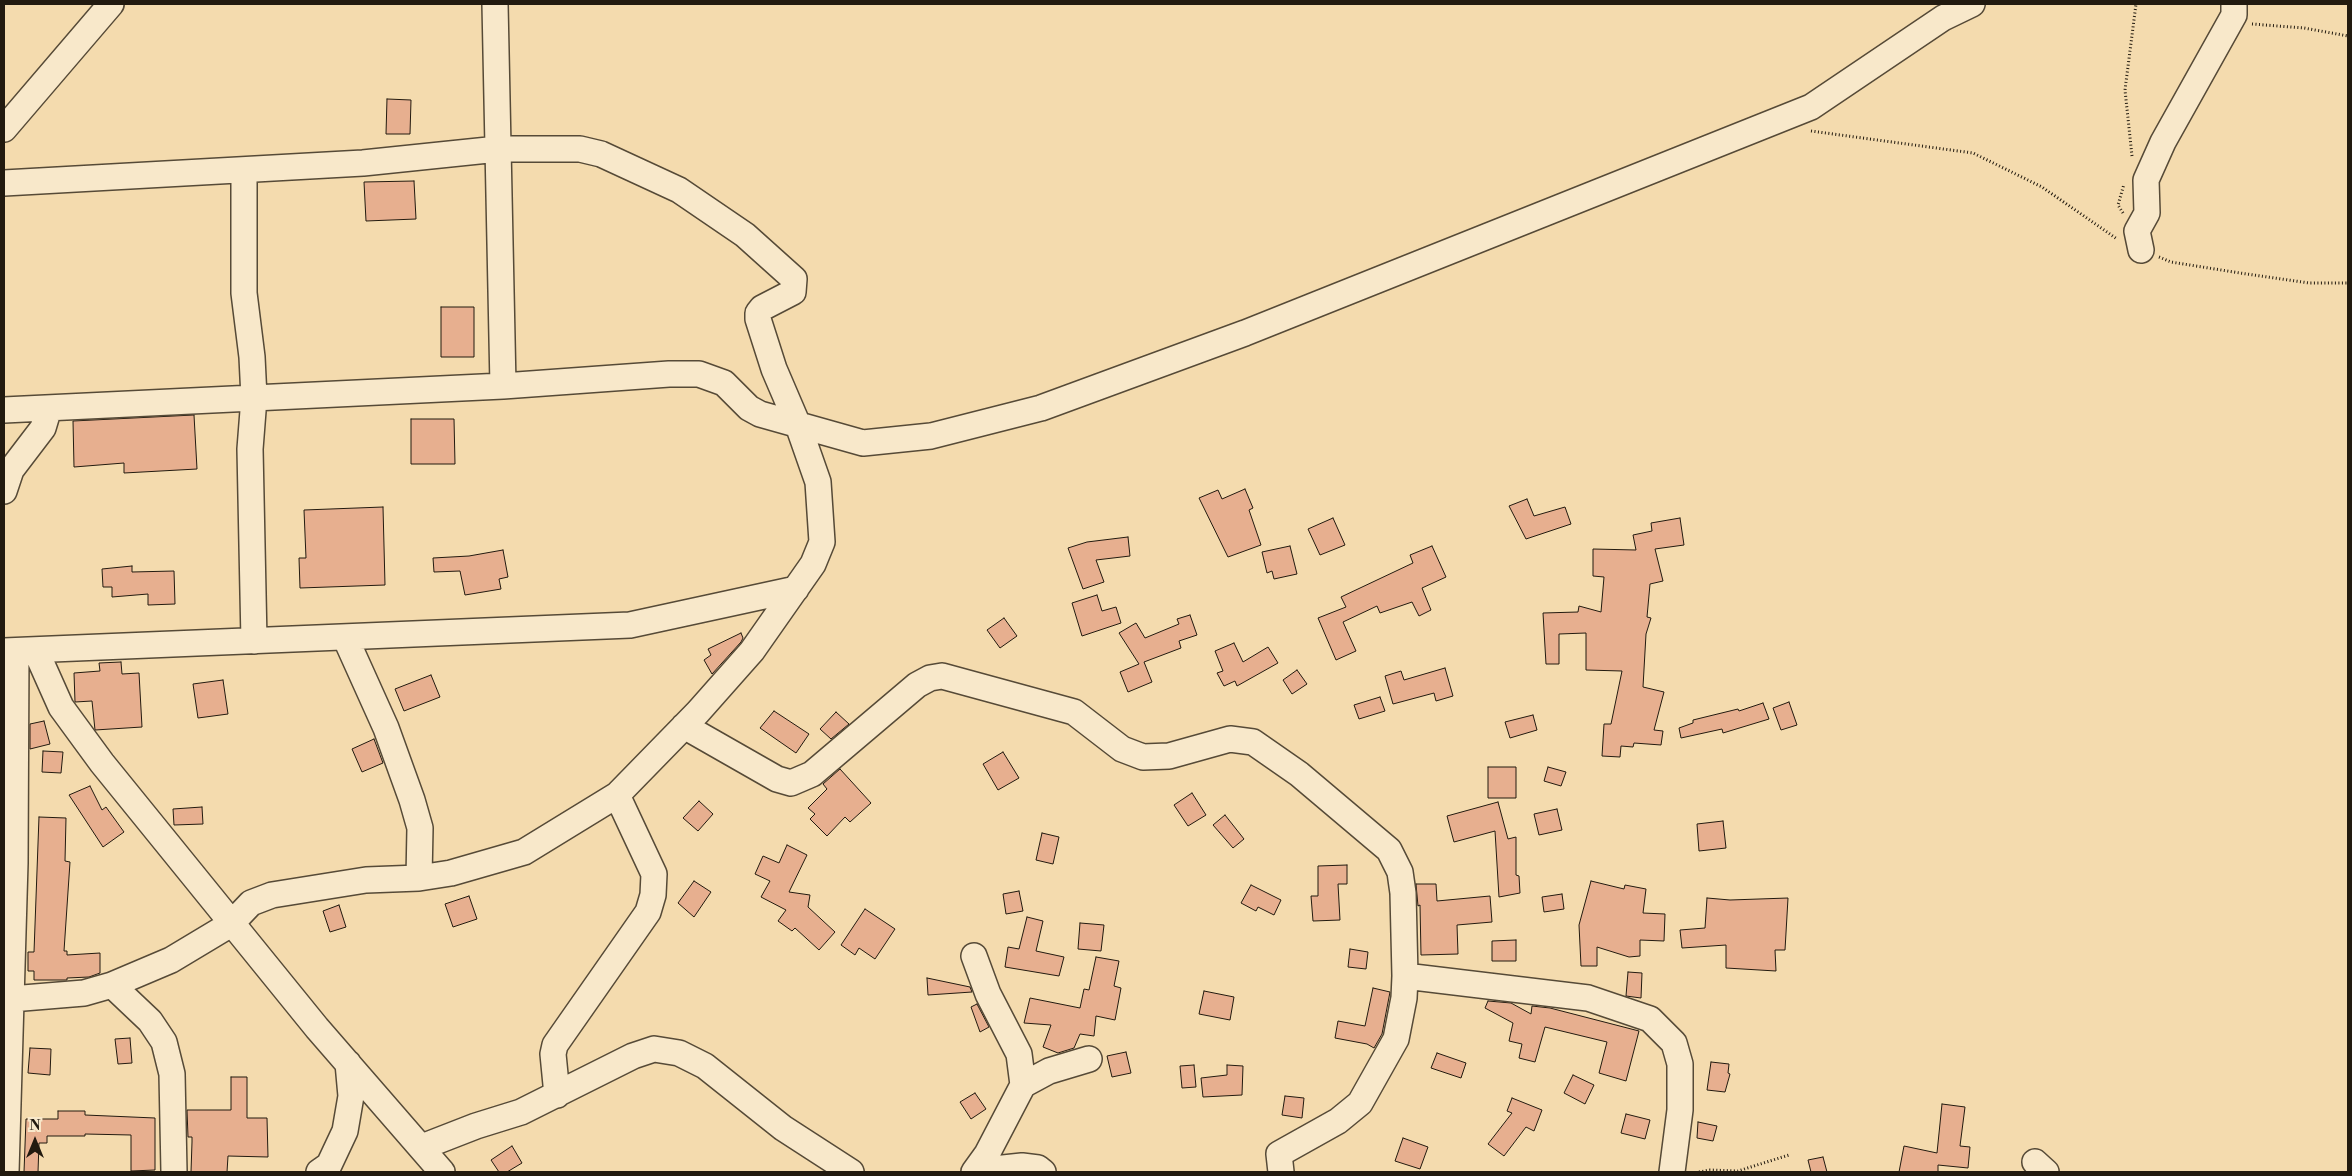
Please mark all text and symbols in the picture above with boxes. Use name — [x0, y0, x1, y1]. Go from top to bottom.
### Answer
north arrow — [10, 1116, 60, 1166]
text: N — [29, 1117, 41, 1135]

